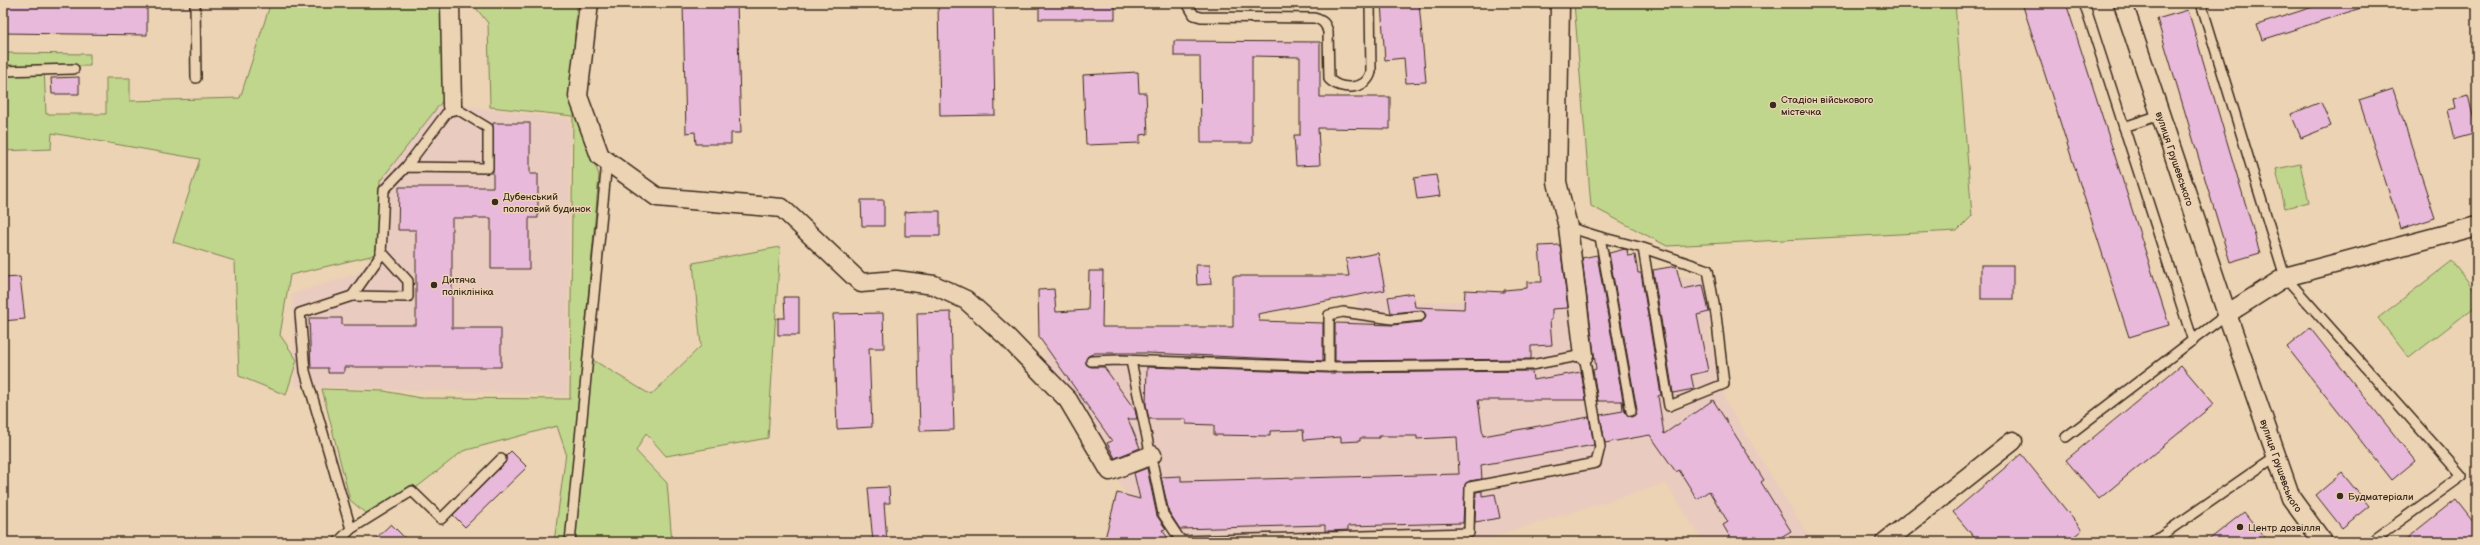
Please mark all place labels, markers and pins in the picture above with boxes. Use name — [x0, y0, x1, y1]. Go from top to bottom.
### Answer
place label: Стадіон військового містечка — [1781, 94, 1873, 118]
marker: Стадіон військового містечка — [1768, 100, 1778, 110]
place label: Дубенський пологовий будинок — [503, 191, 592, 215]
marker: Дубенський пологовий будинок — [490, 197, 500, 207]
place label: Дитяча поліклініка — [442, 274, 494, 298]
marker: Дитяча поліклініка — [429, 280, 439, 290]
marker: Будматеріали — [2335, 491, 2345, 501]
place label: Будматеріали — [2348, 491, 2414, 503]
marker: Центр дозвілля — [2235, 522, 2245, 532]
place label: Центр дозвілля — [2248, 522, 2321, 534]

